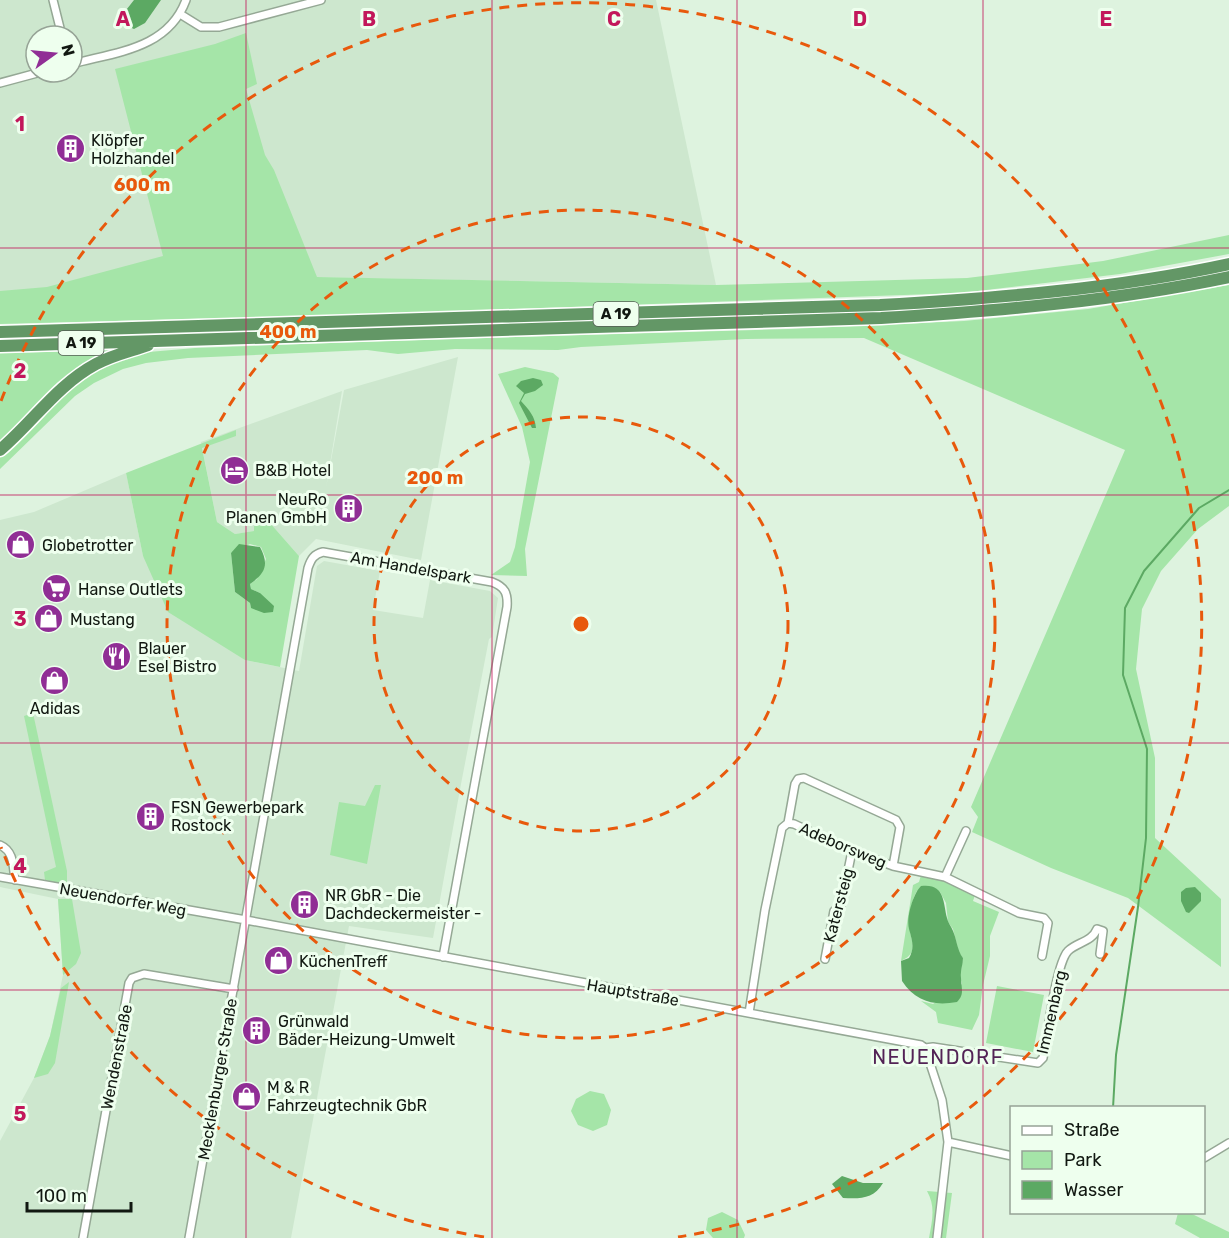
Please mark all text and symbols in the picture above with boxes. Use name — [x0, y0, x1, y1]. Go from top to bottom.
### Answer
text: A — [116, 7, 131, 31]
text: B — [362, 7, 376, 31]
text: C — [607, 7, 621, 31]
text: D — [853, 7, 867, 31]
text: E — [1100, 7, 1112, 31]
north arrow — [24, 24, 84, 84]
text: N — [57, 42, 79, 58]
text: 1 — [15, 112, 25, 136]
place label: Klöpfer Holzhandel — [91, 131, 174, 168]
building icon: Klöpfer Holzhandel — [54, 133, 86, 165]
text: 600 m — [114, 174, 170, 196]
road number: A 19 — [594, 302, 638, 326]
text: 400 m — [259, 321, 317, 343]
road number: A 19 — [58, 331, 104, 355]
text: 2 — [14, 359, 27, 383]
hotel icon: B&B Hotel — [218, 454, 250, 486]
place label: B&B Hotel — [255, 461, 331, 480]
text: 200 m — [407, 467, 463, 489]
place label: NeuRo Planen GmbH — [226, 490, 327, 527]
building icon: NeuRo Planen GmbH — [332, 492, 364, 524]
shop icon: Globetrotter — [5, 529, 37, 561]
place label: Globetrotter — [42, 536, 133, 555]
street label: Am Handelspark — [349, 548, 473, 588]
supermarket icon: Hanse Outlets — [41, 573, 73, 605]
place label: Hanse Outlets — [78, 580, 183, 599]
shop icon: Mustang — [33, 603, 65, 635]
text: 3 — [13, 607, 27, 631]
place label: Mustang — [70, 610, 135, 629]
centre of rings — [571, 614, 591, 634]
place label: Blauer Esel Bistro — [138, 639, 217, 676]
restaurant icon: Blauer Esel Bistro — [101, 641, 133, 673]
shop icon: Adidas — [39, 664, 71, 696]
place label: Adidas — [30, 699, 80, 718]
place label: FSN Gewerbepark Rostock — [171, 798, 304, 835]
building icon: FSN Gewerbepark Rostock — [134, 800, 166, 832]
street label: Adeborsweg — [796, 819, 889, 872]
text: 4 — [13, 854, 27, 878]
street label: Katersteig — [819, 866, 858, 944]
street label: Neuendorfer Weg — [58, 879, 188, 920]
place label: NR GbR - Die Dachdeckermeister - — [325, 886, 481, 923]
building icon: NR GbR - Die Dachdeckermeister - — [288, 888, 320, 920]
shop icon: KüchenTreff — [262, 945, 294, 977]
place label: KüchenTreff — [299, 952, 387, 971]
street label: Immenbarg — [1033, 968, 1070, 1056]
street label: Hauptstraße — [585, 975, 680, 1010]
street label: Mecklenburger Straße — [194, 997, 241, 1161]
street label: Wendenstraße — [97, 1003, 136, 1111]
place label: Grünwald Bäder-Heizung-Umwelt — [278, 1012, 455, 1049]
building icon: Grünwald Bäder-Heizung-Umwelt — [241, 1014, 273, 1046]
district label: NEUENDORF — [872, 1045, 1004, 1069]
place label: M & R Fahrzeugtechnik GbR — [267, 1078, 427, 1115]
shop icon: M & R Fahrzeugtechnik GbR — [230, 1080, 262, 1112]
text: 5 — [14, 1102, 27, 1126]
legend — [1010, 1106, 1205, 1214]
text: Straße — [1064, 1119, 1120, 1141]
text: Park — [1064, 1149, 1102, 1171]
scale bar — [27, 1175, 130, 1213]
text: Wasser — [1064, 1179, 1123, 1201]
text: 100 m — [36, 1185, 87, 1207]

